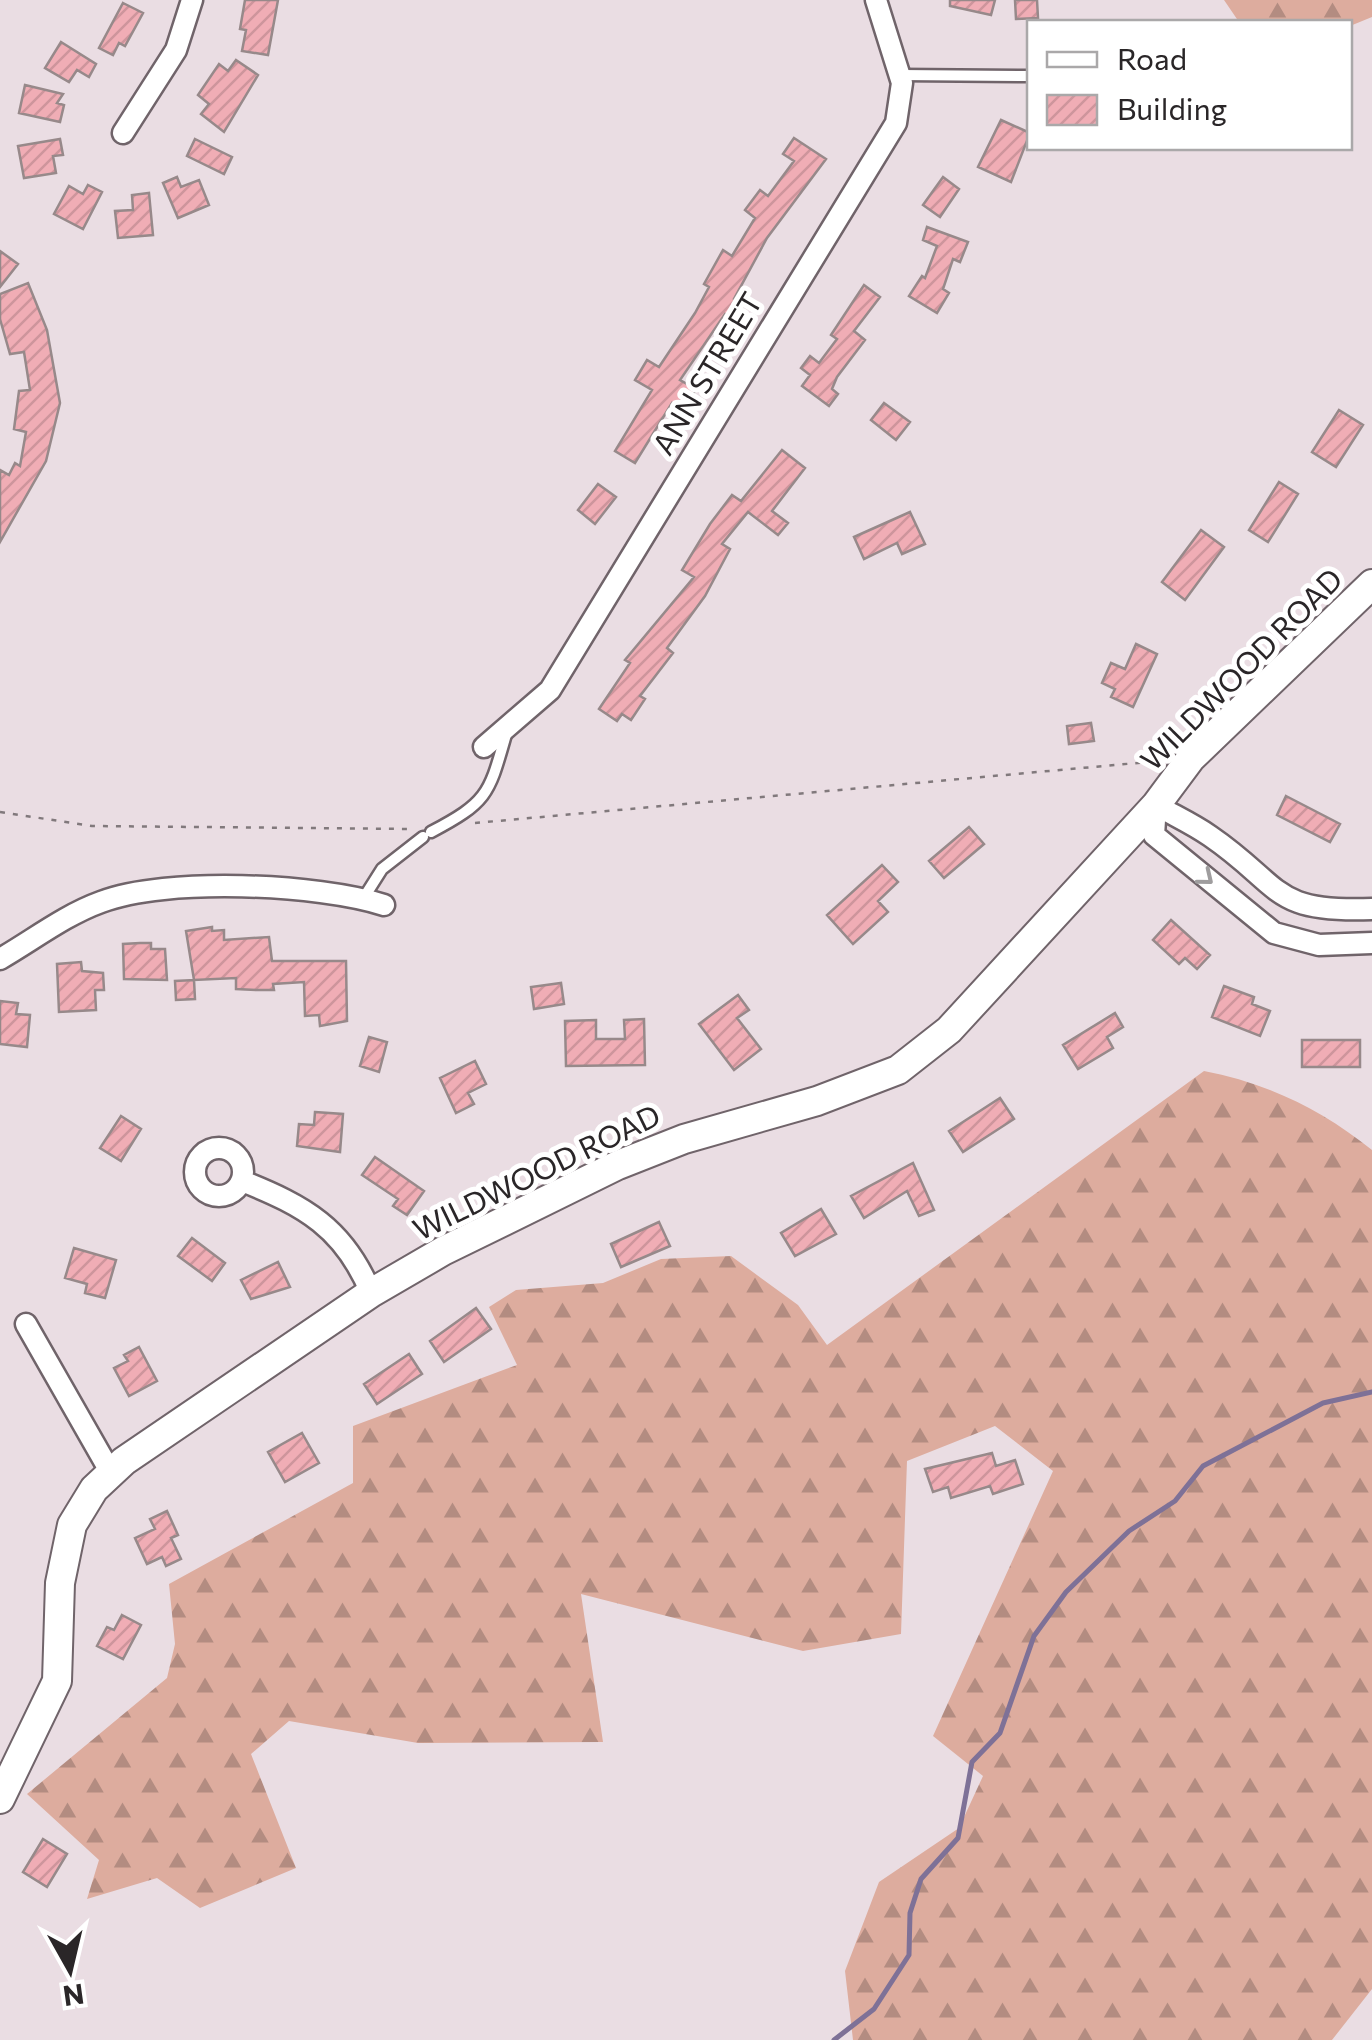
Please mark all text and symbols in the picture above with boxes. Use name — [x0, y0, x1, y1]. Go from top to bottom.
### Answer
legend — [1027, 20, 1352, 150]
text: Road — [1117, 39, 1187, 76]
text: Building — [1117, 89, 1227, 126]
street label: ANN STREET — [643, 285, 769, 461]
street label: WILDWOOD ROAD — [1132, 560, 1349, 777]
one-way arrow — [1195, 866, 1213, 884]
street label: WILDWOOD ROAD — [406, 1095, 666, 1247]
north arrow — [20, 1920, 120, 2020]
text: N — [61, 1977, 86, 2014]

